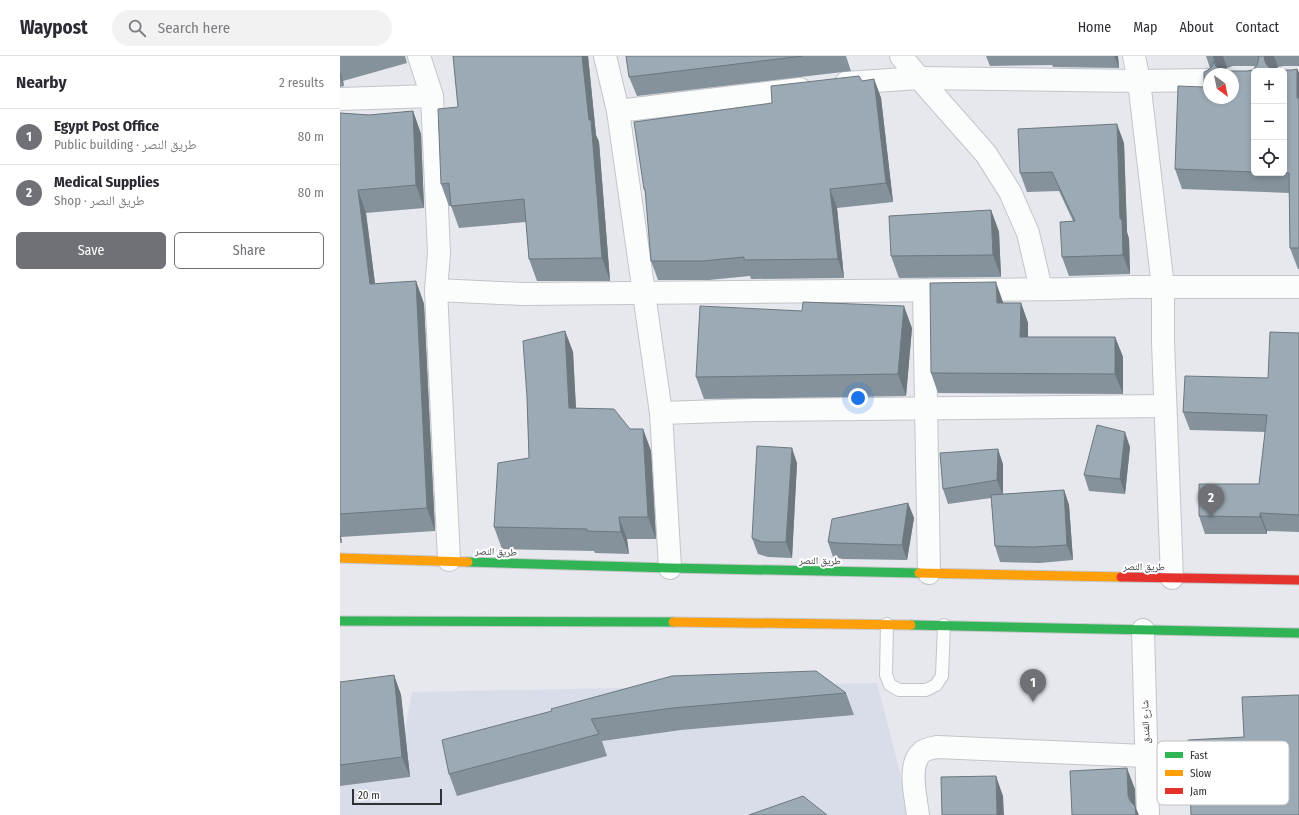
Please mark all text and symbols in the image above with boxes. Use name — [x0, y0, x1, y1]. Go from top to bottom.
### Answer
search box — [112, 10, 392, 46]
text: Waypost — [20, 16, 88, 39]
icon: search — [126, 17, 148, 39]
text: Search here — [158, 19, 230, 37]
text: Home — [1078, 19, 1111, 36]
text: Map — [1133, 19, 1157, 36]
text: About — [1179, 19, 1214, 36]
text: Contact — [1236, 19, 1279, 36]
north arrow — [1203, 68, 1239, 104]
map controls — [1251, 68, 1287, 176]
button: + — [1251, 68, 1287, 104]
text: Nearby — [16, 72, 67, 93]
text: 2 results — [279, 75, 324, 90]
button: − — [1251, 104, 1287, 140]
text: Egypt Post Office — [54, 117, 159, 135]
text: 1 — [26, 129, 32, 144]
text: 80 m — [298, 129, 324, 144]
text: Public building · طريق النصر — [54, 137, 197, 152]
button: locate — [1251, 140, 1287, 176]
text: Medical Supplies — [54, 173, 159, 191]
text: 2 — [26, 185, 32, 200]
text: 80 m — [298, 185, 324, 200]
text: Shop · طريق النصر — [54, 193, 145, 208]
button: Save — [16, 232, 166, 269]
button: Share — [174, 232, 324, 269]
your location — [848, 388, 868, 408]
pin: 2 — [1198, 484, 1224, 517]
street label: طريق النصر — [474, 545, 518, 559]
street label: طريق النصر — [798, 555, 842, 567]
street label: طريق النصر — [1122, 561, 1166, 573]
pin: 1 — [1020, 669, 1046, 702]
street label: شارع الفندق — [1139, 699, 1153, 744]
legend — [1157, 741, 1289, 805]
text: Fast — [1190, 749, 1208, 762]
text: Slow — [1190, 767, 1211, 780]
text: Jam — [1190, 785, 1207, 798]
scale bar — [352, 787, 442, 806]
text: 20 m — [358, 789, 380, 802]

